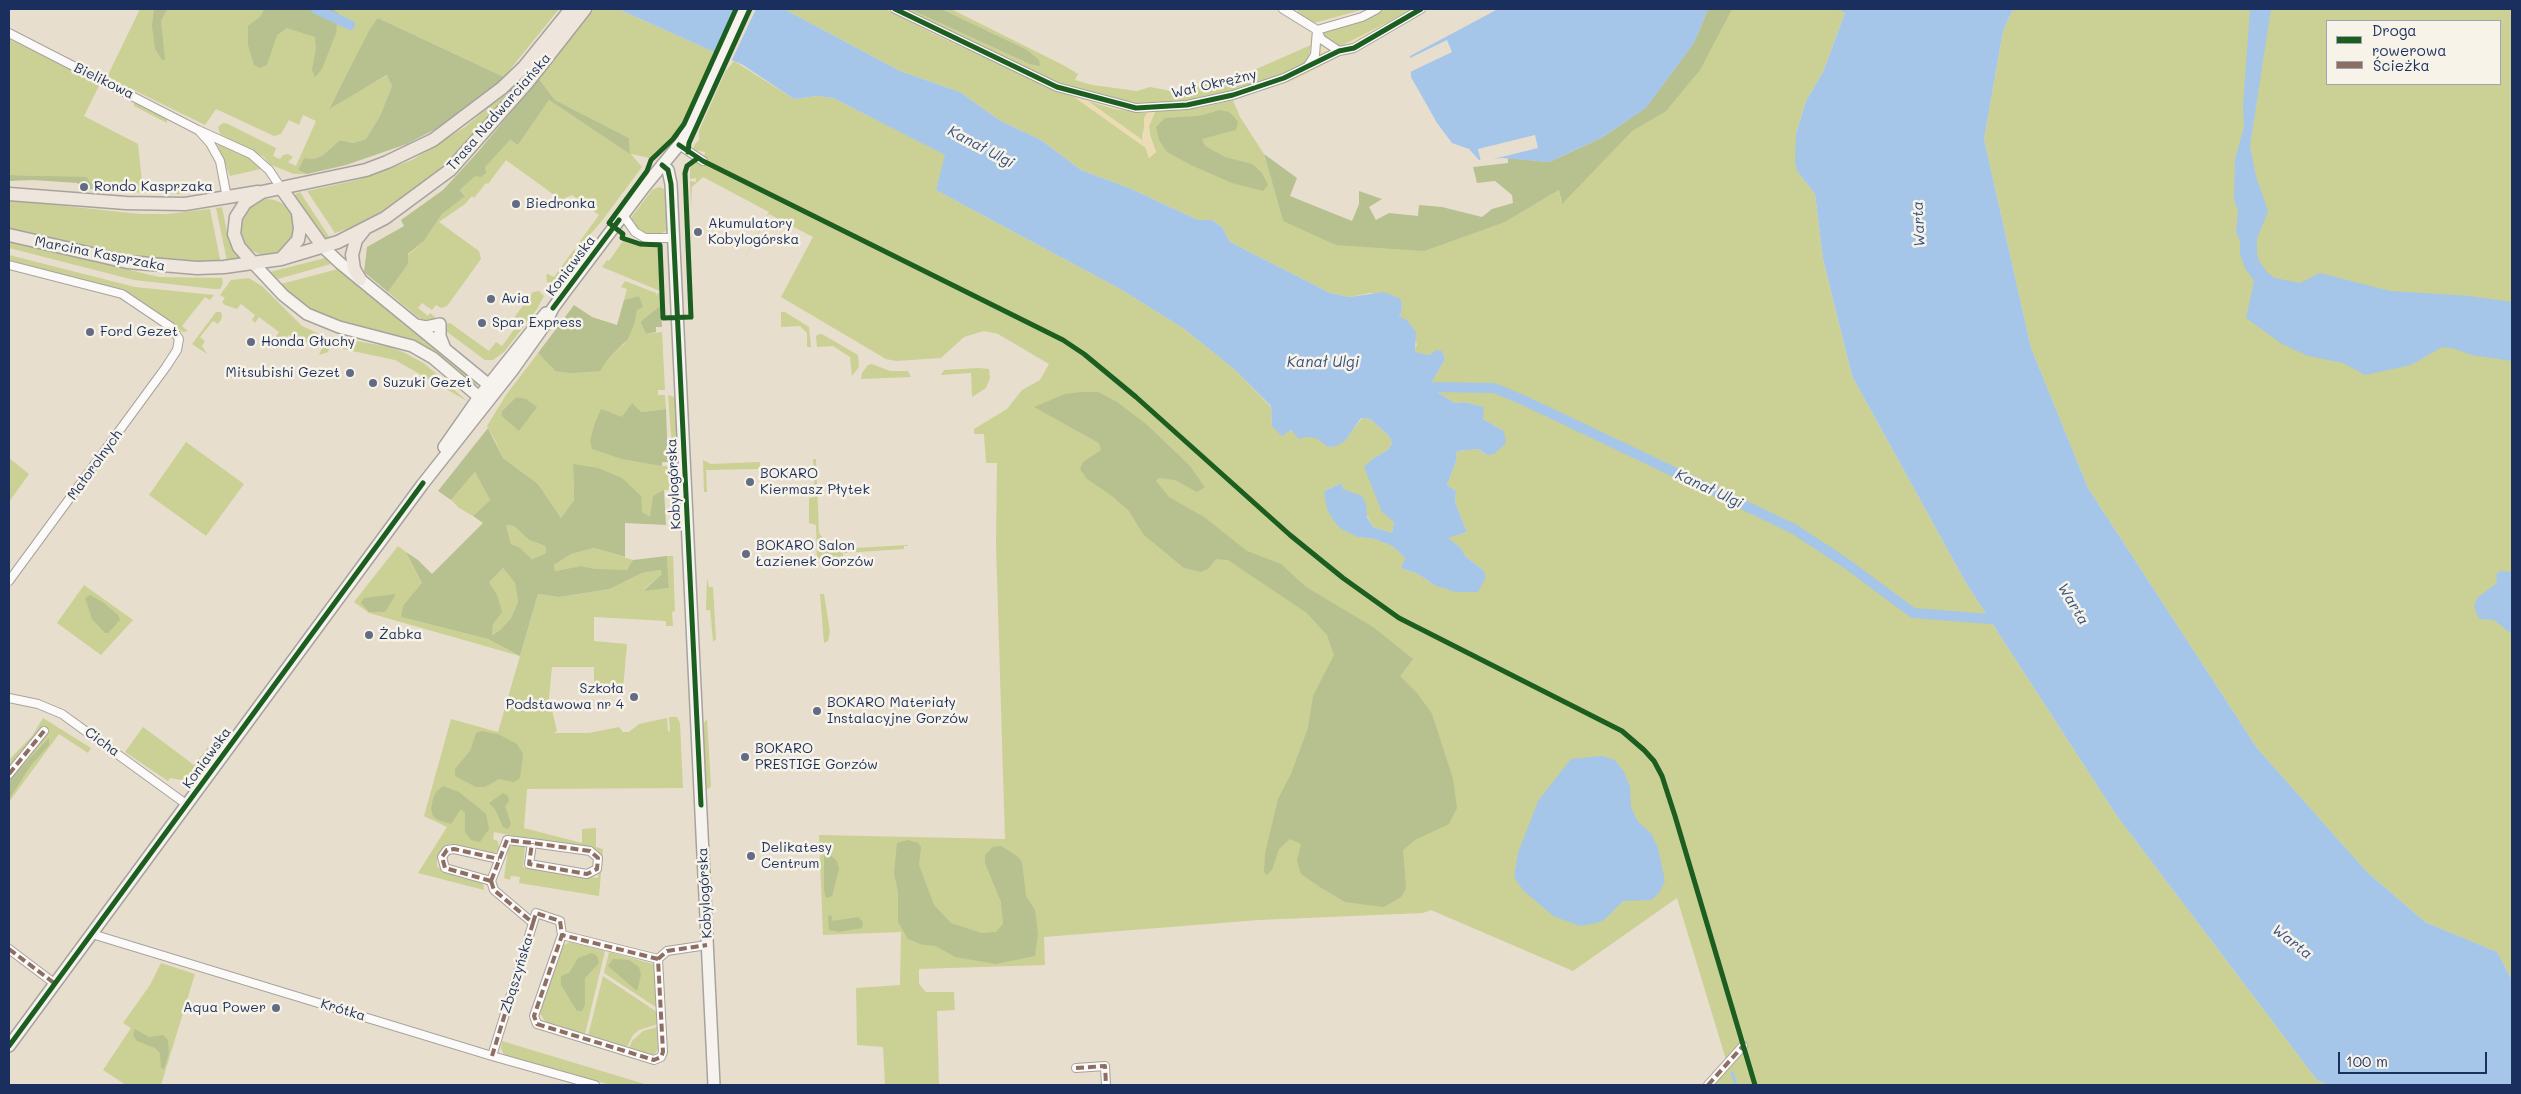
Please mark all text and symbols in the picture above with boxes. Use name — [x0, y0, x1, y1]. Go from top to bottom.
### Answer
legend — [2326, 20, 2501, 85]
text: Droga rowerowa — [2372, 20, 2447, 60]
street label: Trasa Nadwarciańska — [443, 50, 555, 174]
text: Ścieżka — [2373, 55, 2430, 75]
street label: Bielikowa — [71, 59, 137, 103]
street label: Wał Okrężny — [1170, 66, 1258, 102]
water label: Kanał Ulgi — [945, 122, 1017, 172]
place label: Rondo Kasprzaka — [94, 179, 213, 195]
marker: Rondo Kasprzaka — [78, 181, 90, 193]
place label: Biedronka — [526, 196, 596, 212]
marker: Biedronka — [510, 198, 522, 210]
water label: Warta — [1909, 201, 1929, 247]
place label: Akumulatory Kobylogórska — [708, 216, 799, 248]
marker: Akumulatory Kobylogórska — [692, 226, 704, 238]
street label: Koniawska — [543, 232, 599, 300]
street label: Marcina Kasprzaka — [33, 233, 167, 275]
place label: Avia — [501, 291, 530, 307]
marker: Avia — [485, 293, 497, 305]
place label: Spar Express — [492, 315, 582, 331]
marker: Spar Express — [476, 317, 488, 329]
place label: Ford Gezet — [100, 324, 178, 340]
marker: Ford Gezet — [84, 326, 96, 338]
place label: Honda Głuchy — [261, 334, 355, 350]
marker: Honda Głuchy — [245, 336, 257, 348]
water label: Kanał Ulgi — [1287, 353, 1359, 371]
place label: Mitsubishi Gezet — [226, 365, 340, 381]
marker: Mitsubishi Gezet — [344, 367, 356, 379]
place label: Suzuki Gezet — [383, 375, 472, 391]
marker: Suzuki Gezet — [367, 377, 379, 389]
street label: Małorolnych — [64, 427, 126, 503]
street label: Kobylogórska — [663, 438, 685, 530]
water label: Kanał Ulgi — [1672, 465, 1746, 513]
place label: BOKARO Kiermasz Płytek — [760, 466, 870, 498]
marker: BOKARO Kiermasz Płytek — [744, 476, 756, 488]
place label: BOKARO Salon Łazienek Gorzów — [756, 538, 874, 570]
marker: BOKARO Salon Łazienek Gorzów — [740, 548, 752, 560]
water label: Warta — [2053, 580, 2093, 628]
place label: Żabka — [379, 627, 422, 643]
marker: Żabka — [363, 629, 375, 641]
place label: Szkoła Podstawowa nr 4 — [506, 681, 624, 714]
marker: Szkoła Podstawowa nr 4 — [628, 691, 640, 703]
place label: BOKARO Materiały Instalacyjne Gorzów — [827, 695, 969, 728]
marker: BOKARO Materiały Instalacyjne Gorzów — [811, 705, 823, 717]
street label: Cicha — [81, 724, 123, 760]
street label: Koniawska — [179, 724, 235, 792]
place label: BOKARO PRESTIGE Gorzów — [755, 741, 878, 774]
marker: BOKARO PRESTIGE Gorzów — [739, 751, 751, 763]
place label: Delikatesy Centrum — [761, 840, 832, 872]
street label: Kobylogórska — [694, 847, 716, 939]
marker: Delikatesy Centrum — [745, 850, 757, 862]
water label: Warta — [2268, 921, 2316, 963]
street label: Zbąszyńska — [497, 934, 537, 1016]
street label: Krótka — [318, 995, 368, 1025]
place label: Aqua Power — [183, 1000, 266, 1016]
marker: Aqua Power — [270, 1002, 282, 1014]
scale bar — [2341, 1042, 2490, 1074]
text: 100 m — [2346, 1051, 2388, 1071]

